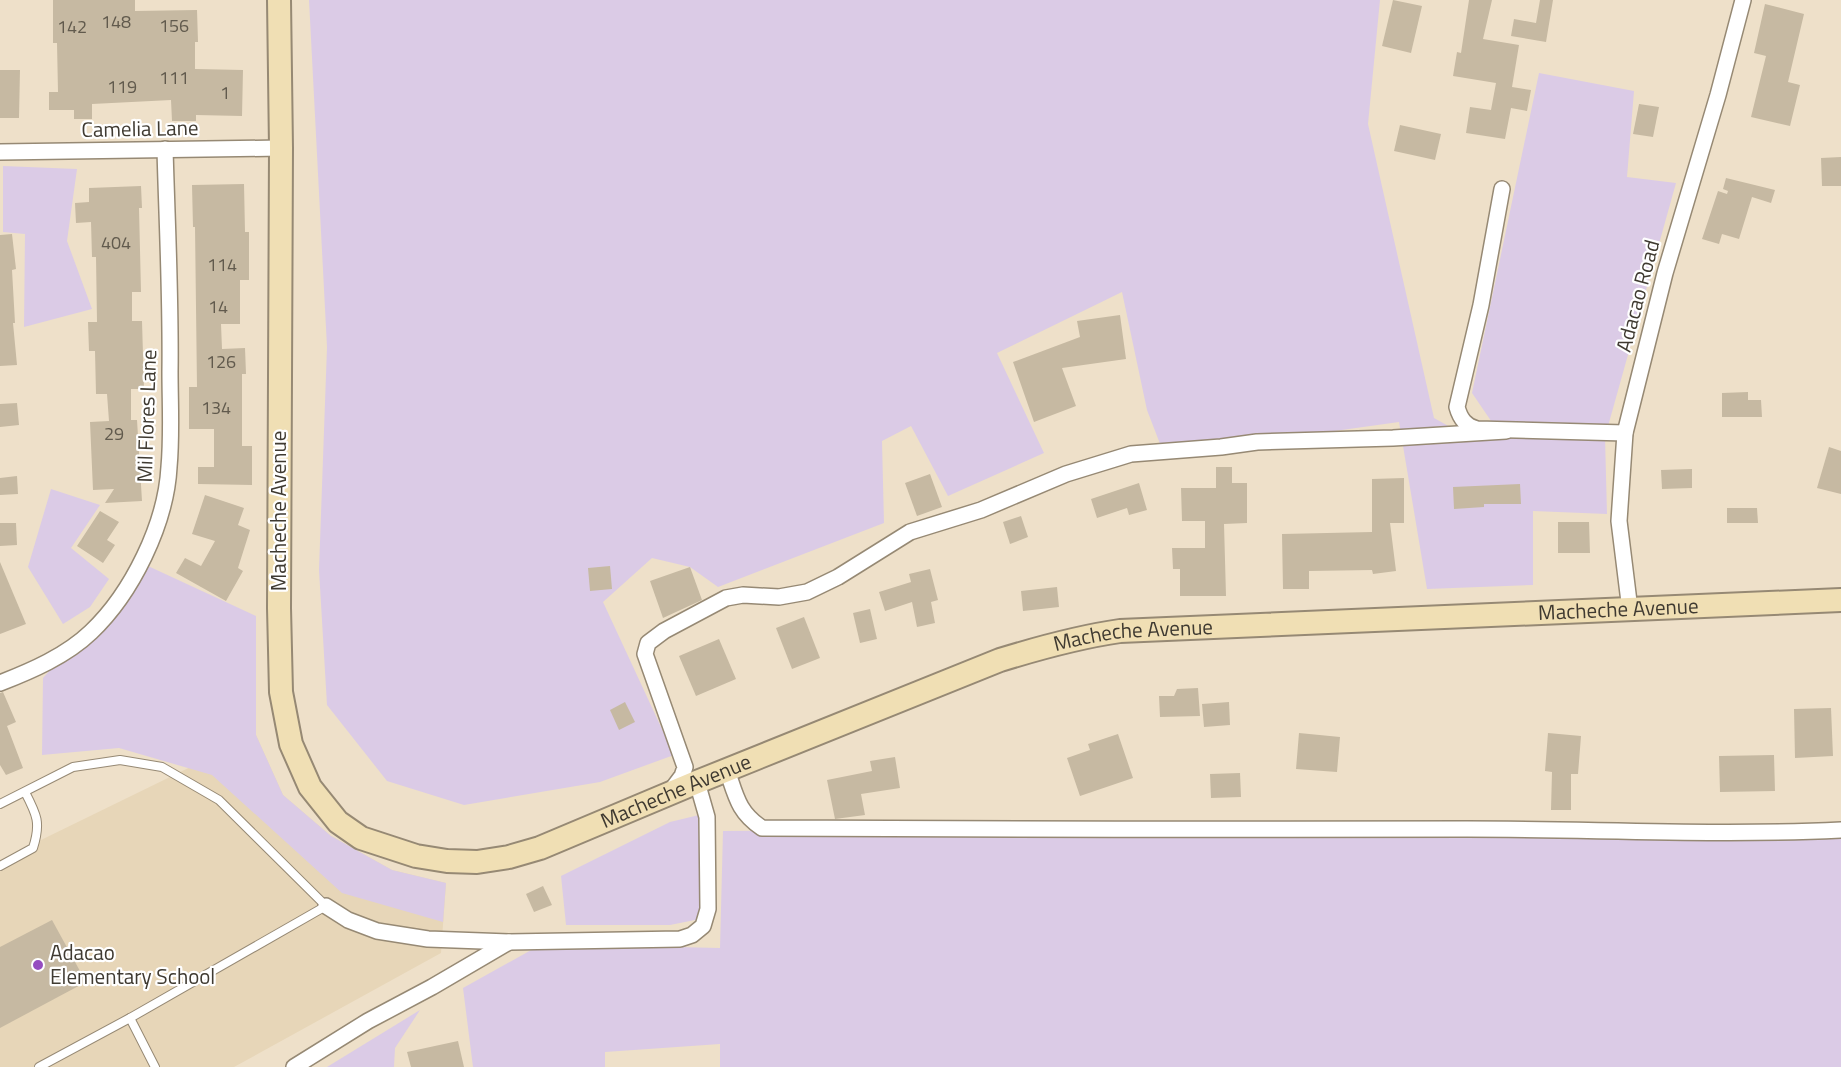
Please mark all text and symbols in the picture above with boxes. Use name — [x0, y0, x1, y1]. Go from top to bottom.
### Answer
house number: 148 — [101, 8, 131, 35]
house number: 156 — [159, 12, 189, 39]
house number: 142 — [57, 13, 87, 40]
house number: 111 — [159, 64, 189, 91]
house number: 119 — [107, 73, 137, 100]
house number: 1 — [220, 79, 230, 106]
street label: Camelia Lane — [81, 111, 199, 145]
house number: 404 — [101, 229, 131, 256]
street label: Adacao Road — [1607, 236, 1667, 355]
house number: 114 — [207, 251, 237, 278]
house number: 14 — [208, 293, 228, 320]
house number: 126 — [206, 348, 236, 375]
street label: Mil Flores Lane — [128, 349, 164, 483]
house number: 134 — [201, 394, 231, 421]
house number: 29 — [104, 420, 124, 447]
street label: Macheche Avenue — [262, 431, 294, 591]
street label: Macheche Avenue — [1537, 589, 1699, 628]
street label: Macheche Avenue — [1050, 610, 1214, 659]
street label: Macheche Avenue — [595, 745, 756, 836]
place label: Adacao Elementary School — [50, 936, 215, 992]
marker: Adacao Elementary School — [31, 958, 45, 972]

